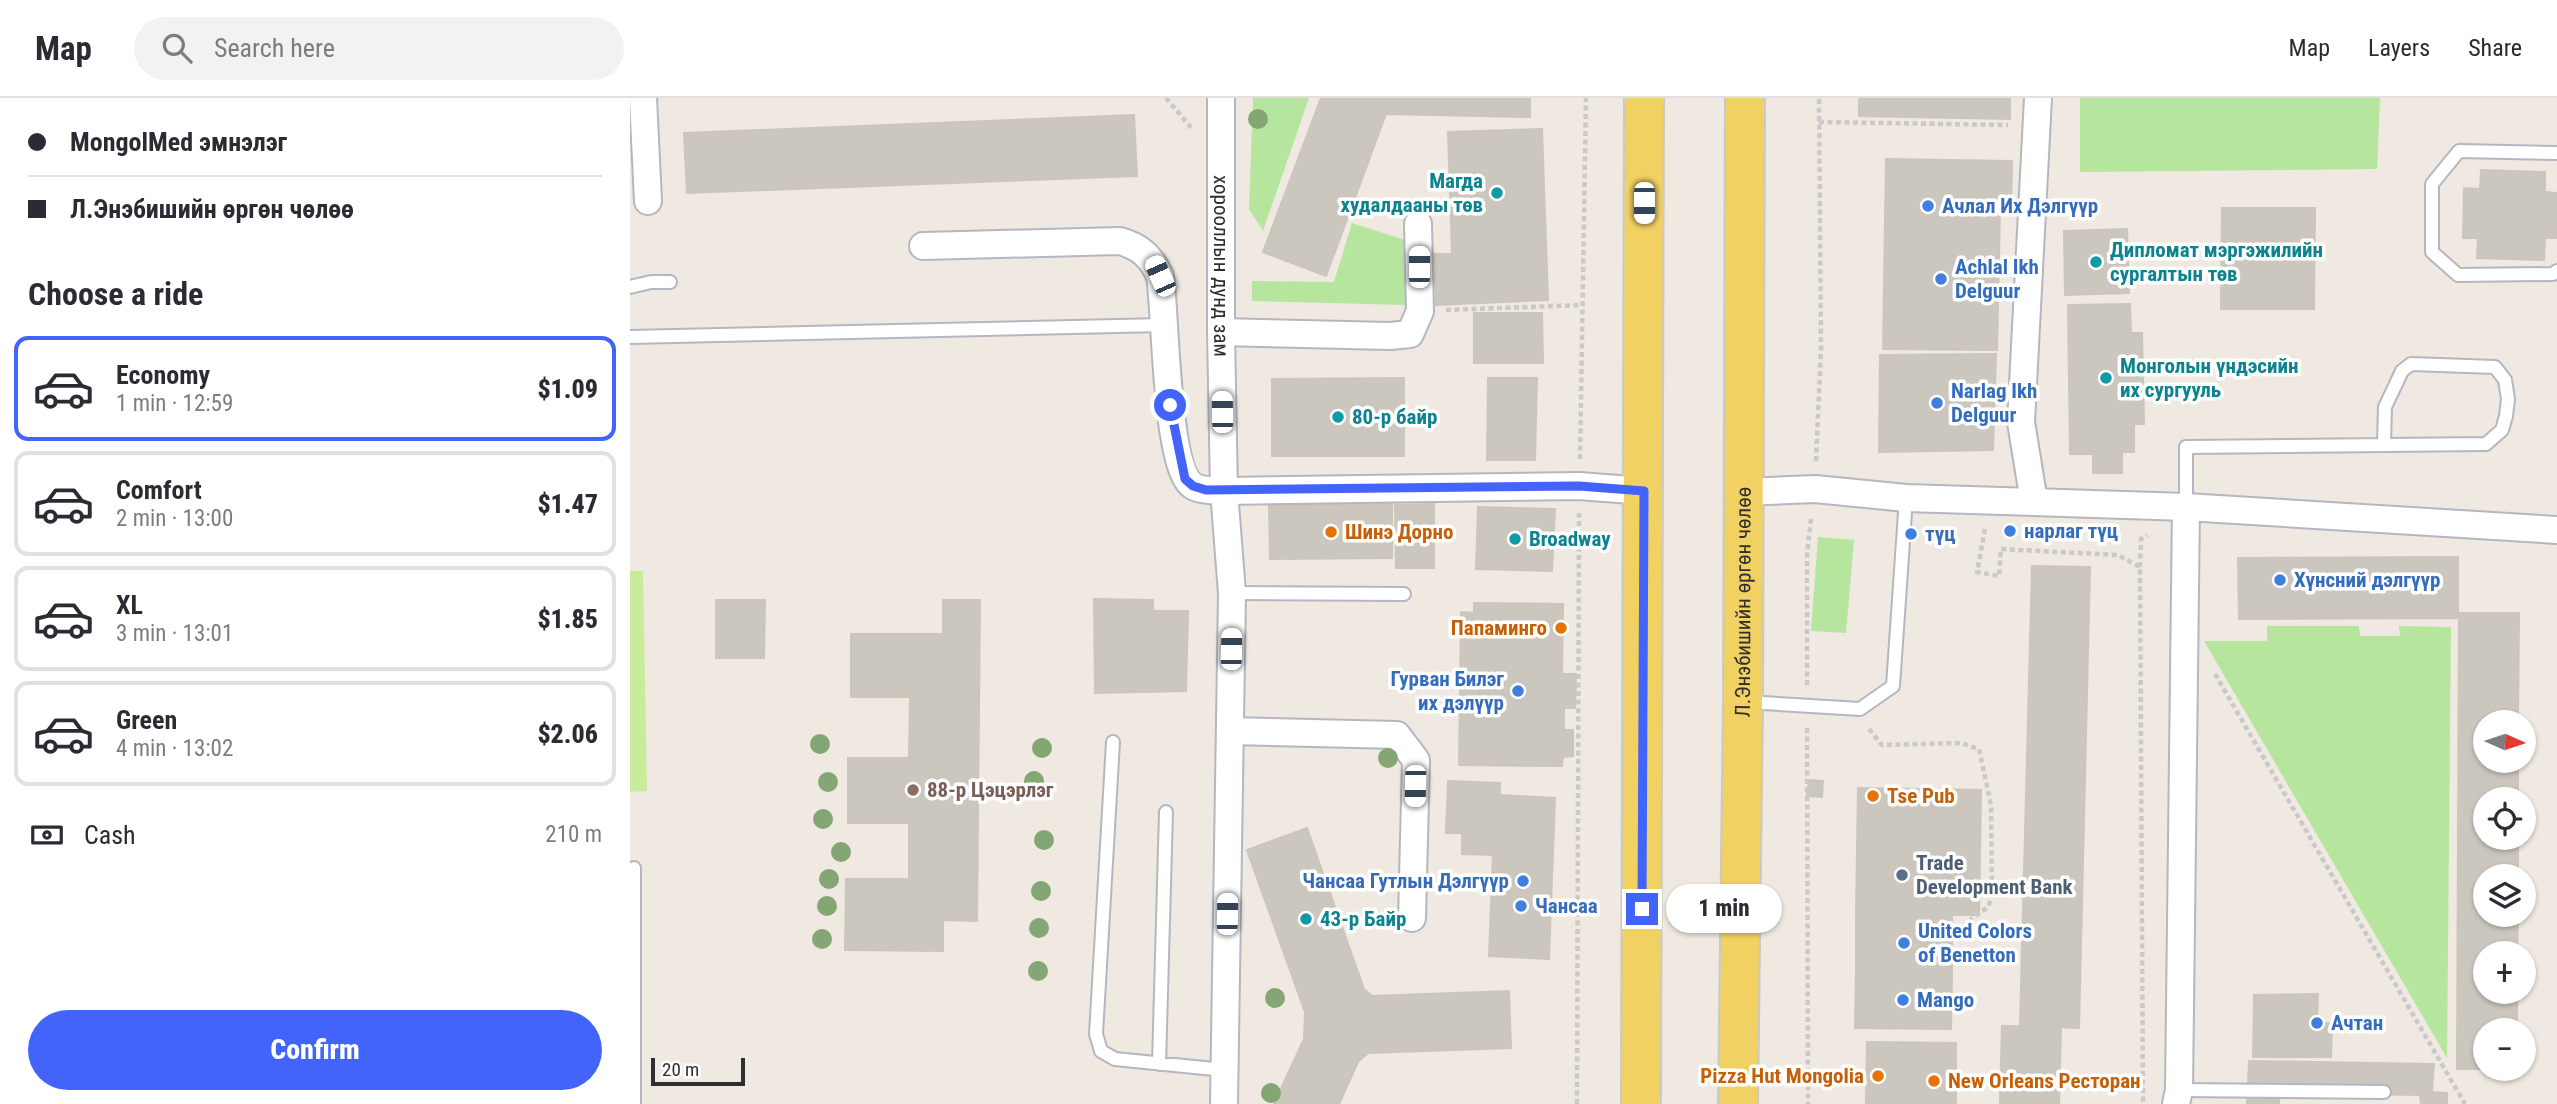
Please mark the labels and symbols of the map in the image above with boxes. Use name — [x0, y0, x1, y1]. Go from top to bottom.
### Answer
place label: Магда худалдааны төв — [1340, 169, 1483, 217]
street label: хорооллын дунд зам — [1209, 175, 1233, 357]
car — [1634, 182, 1655, 224]
marker: Магда худалдааны төв — [1489, 185, 1505, 201]
place label: Ачлал Их Дэлгүүр — [1942, 194, 2098, 218]
marker: Ачлал Их Дэлгүүр — [1920, 198, 1936, 214]
place label: Дипломат мэргэжилийн сургалтын төв — [2110, 238, 2323, 286]
car — [1409, 246, 1430, 288]
car — [1142, 253, 1179, 299]
marker: Дипломат мэргэжилийн сургалтын төв — [2088, 254, 2104, 270]
place label: Achlal Ikh Delguur — [1955, 255, 2039, 303]
marker: Achlal Ikh Delguur — [1933, 271, 1949, 287]
place label: Монголын үндэсийн их сургууль — [2120, 354, 2298, 402]
marker: Монголын үндэсийн их сургууль — [2098, 370, 2114, 386]
place label: Narlag Ikh Delguur — [1951, 379, 2037, 427]
route start — [1154, 389, 1186, 421]
car — [1212, 391, 1233, 433]
marker: Narlag Ikh Delguur — [1929, 395, 1945, 411]
place label: 80-р байр — [1352, 405, 1437, 429]
marker: 80-р байр — [1330, 409, 1346, 425]
street label: Л.Энэбишийн өргөн чөлөө — [1731, 487, 1756, 717]
place label: нарлаг түц — [2024, 519, 2118, 543]
place label: Шинэ Дорно — [1345, 520, 1453, 544]
place label: түц — [1925, 522, 1956, 546]
marker: нарлаг түц — [2002, 523, 2018, 539]
marker: Шинэ Дорно — [1323, 524, 1339, 540]
marker: түц — [1903, 526, 1919, 542]
place label: Broadway — [1529, 527, 1611, 551]
marker: Broadway — [1507, 531, 1523, 547]
place label: Хүнсний дэлгүүр — [2294, 568, 2440, 592]
marker: Хүнсний дэлгүүр — [2272, 572, 2288, 588]
place label: Папаминго — [1451, 616, 1547, 640]
marker: Папаминго — [1553, 620, 1569, 636]
car — [1221, 628, 1242, 670]
place label: Гурван Билэг их дэлүүр — [1391, 667, 1504, 715]
marker: Гурван Билэг их дэлүүр — [1510, 683, 1526, 699]
north arrow — [2473, 710, 2536, 774]
car — [1405, 765, 1426, 807]
place label: 88-р Цэцэрлэг — [927, 778, 1054, 802]
marker: 88-р Цэцэрлэг — [905, 782, 921, 798]
place label: Tse Pub — [1887, 784, 1955, 808]
marker: Tse Pub — [1865, 788, 1881, 804]
place label: Trade Development Bank — [1916, 851, 2074, 899]
marker: Trade Development Bank — [1894, 867, 1910, 883]
place label: Чансаа Гутлын Дэлгүүр — [1302, 869, 1509, 893]
marker: Чансаа Гутлын Дэлгүүр — [1515, 873, 1531, 889]
callout: 1 min — [1666, 884, 1782, 934]
car — [1217, 893, 1238, 935]
route end — [1626, 893, 1658, 925]
place label: Чансаа — [1535, 894, 1598, 918]
marker: Чансаа — [1513, 898, 1529, 914]
place label: 43-р Байр — [1320, 907, 1406, 931]
marker: 43-р Байр — [1298, 911, 1314, 927]
place label: United Colors of Benetton — [1918, 919, 2032, 967]
marker: United Colors of Benetton — [1896, 935, 1912, 951]
place label: Mango — [1917, 988, 1974, 1012]
marker: Mango — [1895, 992, 1911, 1008]
place label: Ачтан — [2331, 1011, 2383, 1035]
marker: Ачтан — [2309, 1015, 2325, 1031]
scale bar — [651, 1055, 746, 1087]
place label: Pizza Hut Mongolia — [1700, 1064, 1864, 1088]
marker: Pizza Hut Mongolia — [1870, 1068, 1886, 1084]
place label: New Orleans Ресторан — [1948, 1069, 2141, 1093]
marker: New Orleans Ресторан — [1926, 1073, 1942, 1089]

